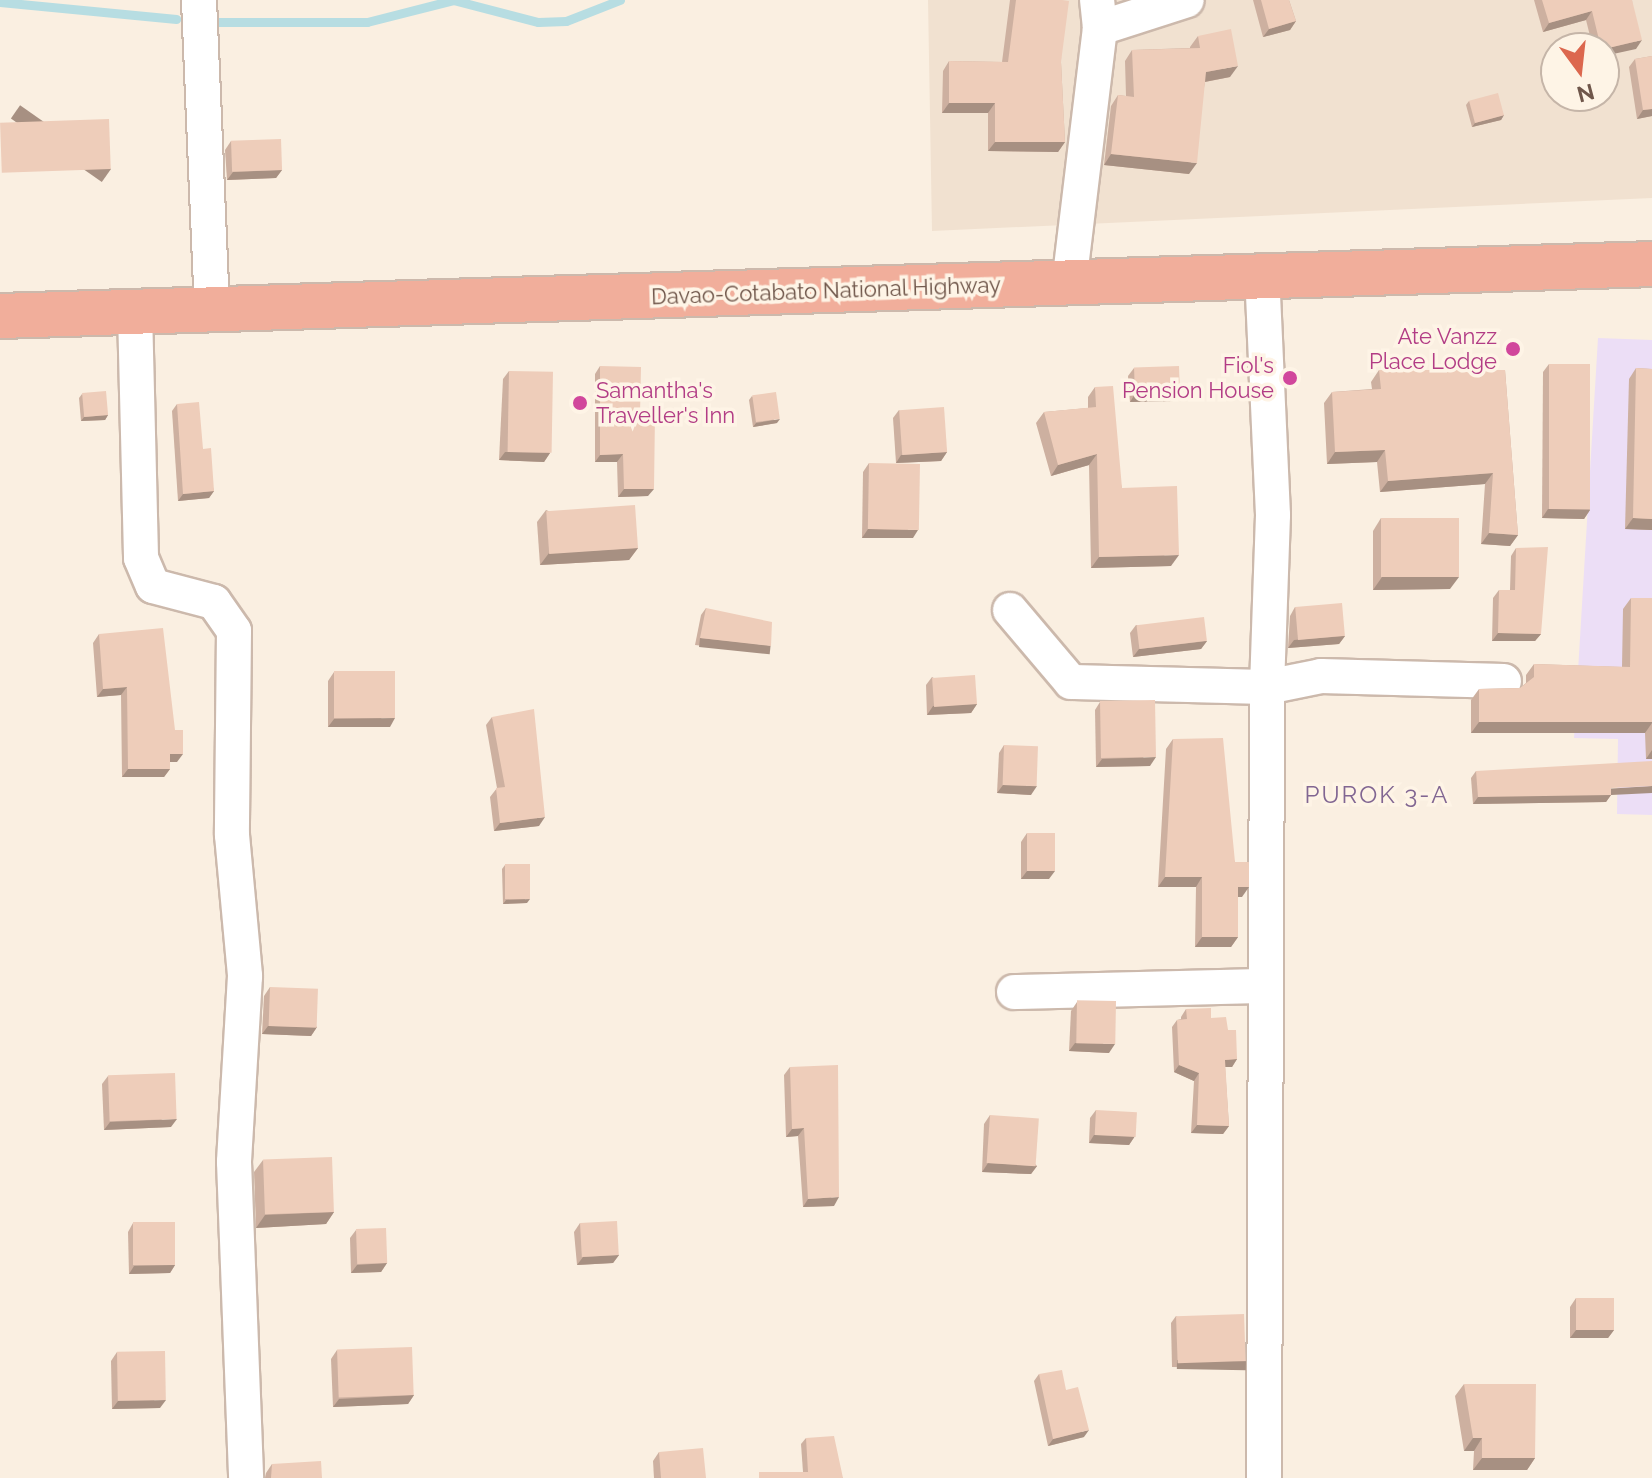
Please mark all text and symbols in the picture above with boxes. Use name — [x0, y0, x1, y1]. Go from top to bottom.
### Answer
north arrow — [1540, 32, 1620, 112]
text: N — [1574, 79, 1597, 108]
street label: Davao-Cotabato National Highway — [650, 272, 1002, 310]
place label: Ate Vanzz Place Lodge — [1369, 323, 1497, 374]
marker: Ate Vanzz Place Lodge — [1504, 340, 1522, 358]
place label: Fiol's Pension House — [1122, 352, 1274, 404]
marker: Fiol's Pension House — [1281, 369, 1299, 387]
place label: Samantha's Traveller's Inn — [596, 377, 735, 428]
marker: Samantha's Traveller's Inn — [571, 394, 589, 412]
district label: PUROK 3-A — [1304, 781, 1450, 809]

